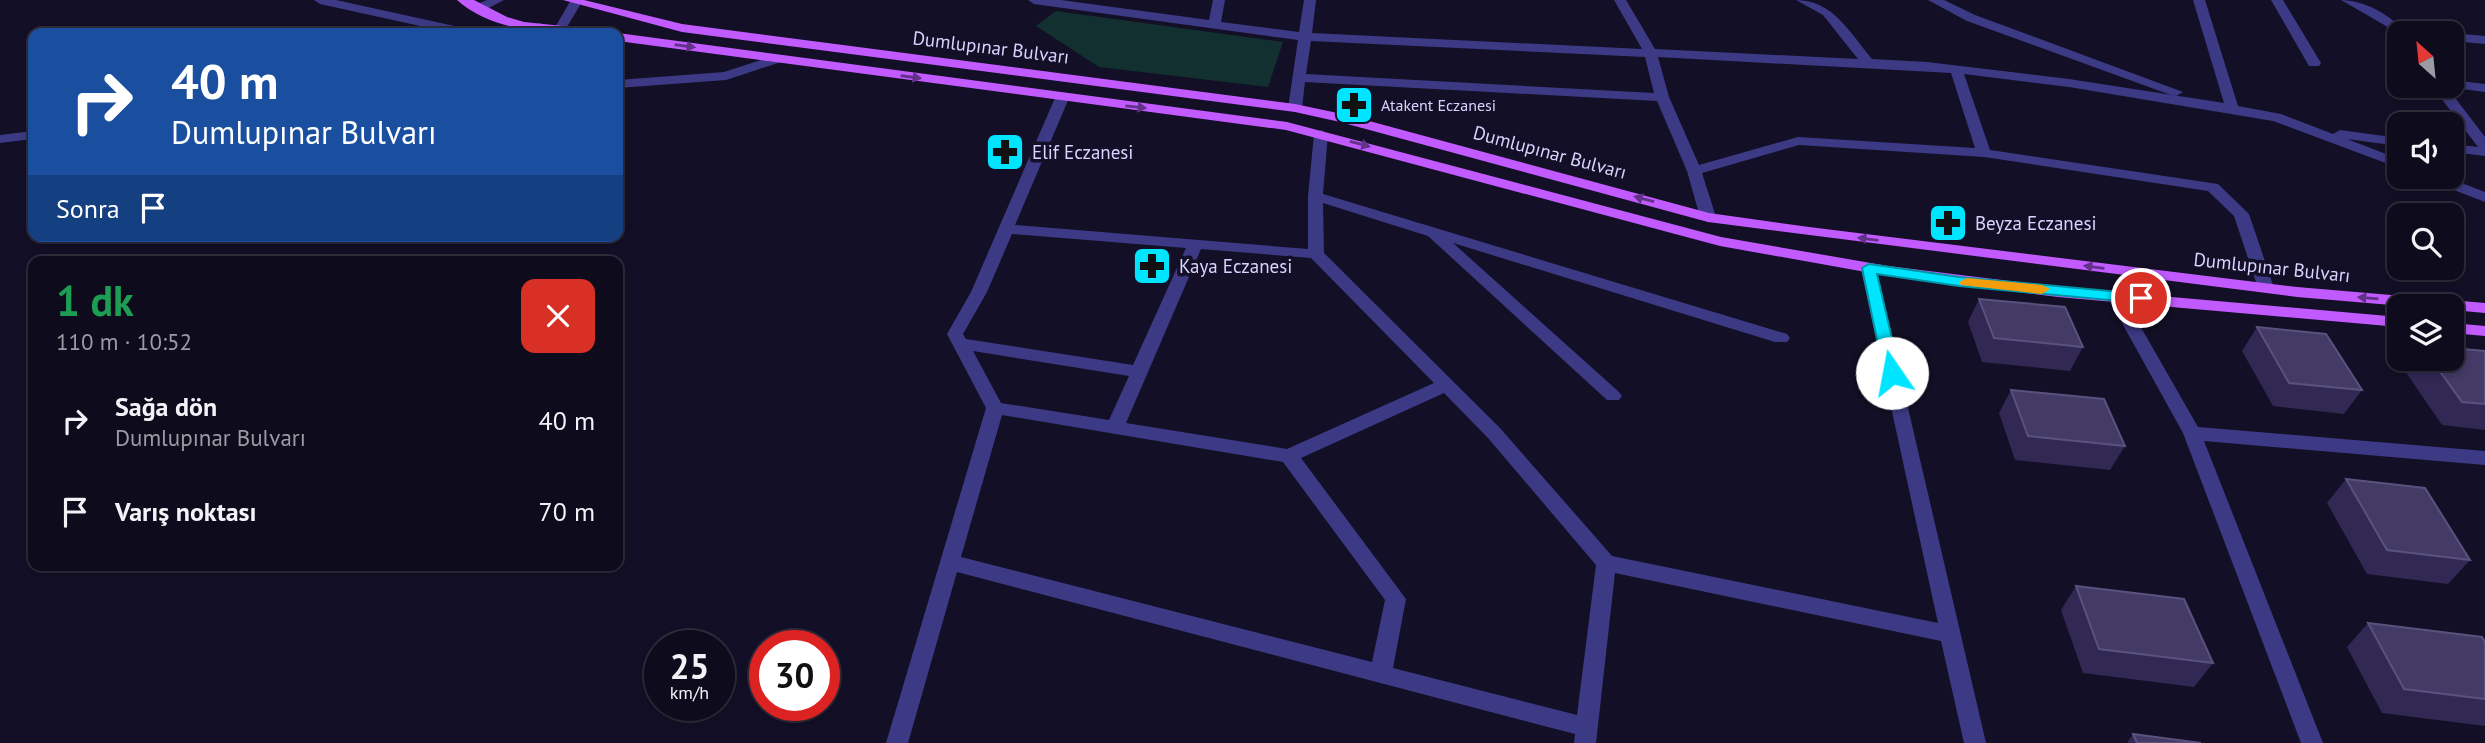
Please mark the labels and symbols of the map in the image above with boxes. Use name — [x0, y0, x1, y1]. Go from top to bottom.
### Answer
north arrow — [2387, 21, 2464, 98]
street label: Dumlupınar Bulvarı — [911, 25, 1071, 69]
one-way arrow — [674, 41, 696, 52]
one-way arrow — [900, 72, 922, 83]
pharmacy icon: Atakent Eczanesi — [1333, 84, 1375, 126]
place label: Atakent Eczanesi — [1381, 95, 1496, 115]
one-way arrow — [1125, 102, 1147, 113]
street label: Dumlupınar Bulvarı — [1471, 120, 1629, 184]
pharmacy icon: Elif Eczanesi — [984, 131, 1026, 173]
place label: Elif Eczanesi — [1032, 140, 1133, 164]
one-way arrow — [1350, 140, 1371, 150]
one-way arrow — [1633, 193, 1655, 204]
pharmacy icon: Beyza Eczanesi — [1927, 202, 1969, 244]
place label: Beyza Eczanesi — [1975, 211, 2097, 235]
one-way arrow — [1857, 234, 1879, 245]
pharmacy icon: Kaya Eczanesi — [1131, 245, 1173, 287]
street label: Dumlupınar Bulvarı — [2192, 247, 2352, 287]
place label: Kaya Eczanesi — [1179, 254, 1292, 278]
one-way arrow — [2082, 261, 2104, 272]
pin — [2111, 268, 2171, 328]
one-way arrow — [2357, 292, 2379, 303]
position arrow — [1855, 336, 1929, 410]
speed limit sign: 30 — [749, 630, 840, 721]

